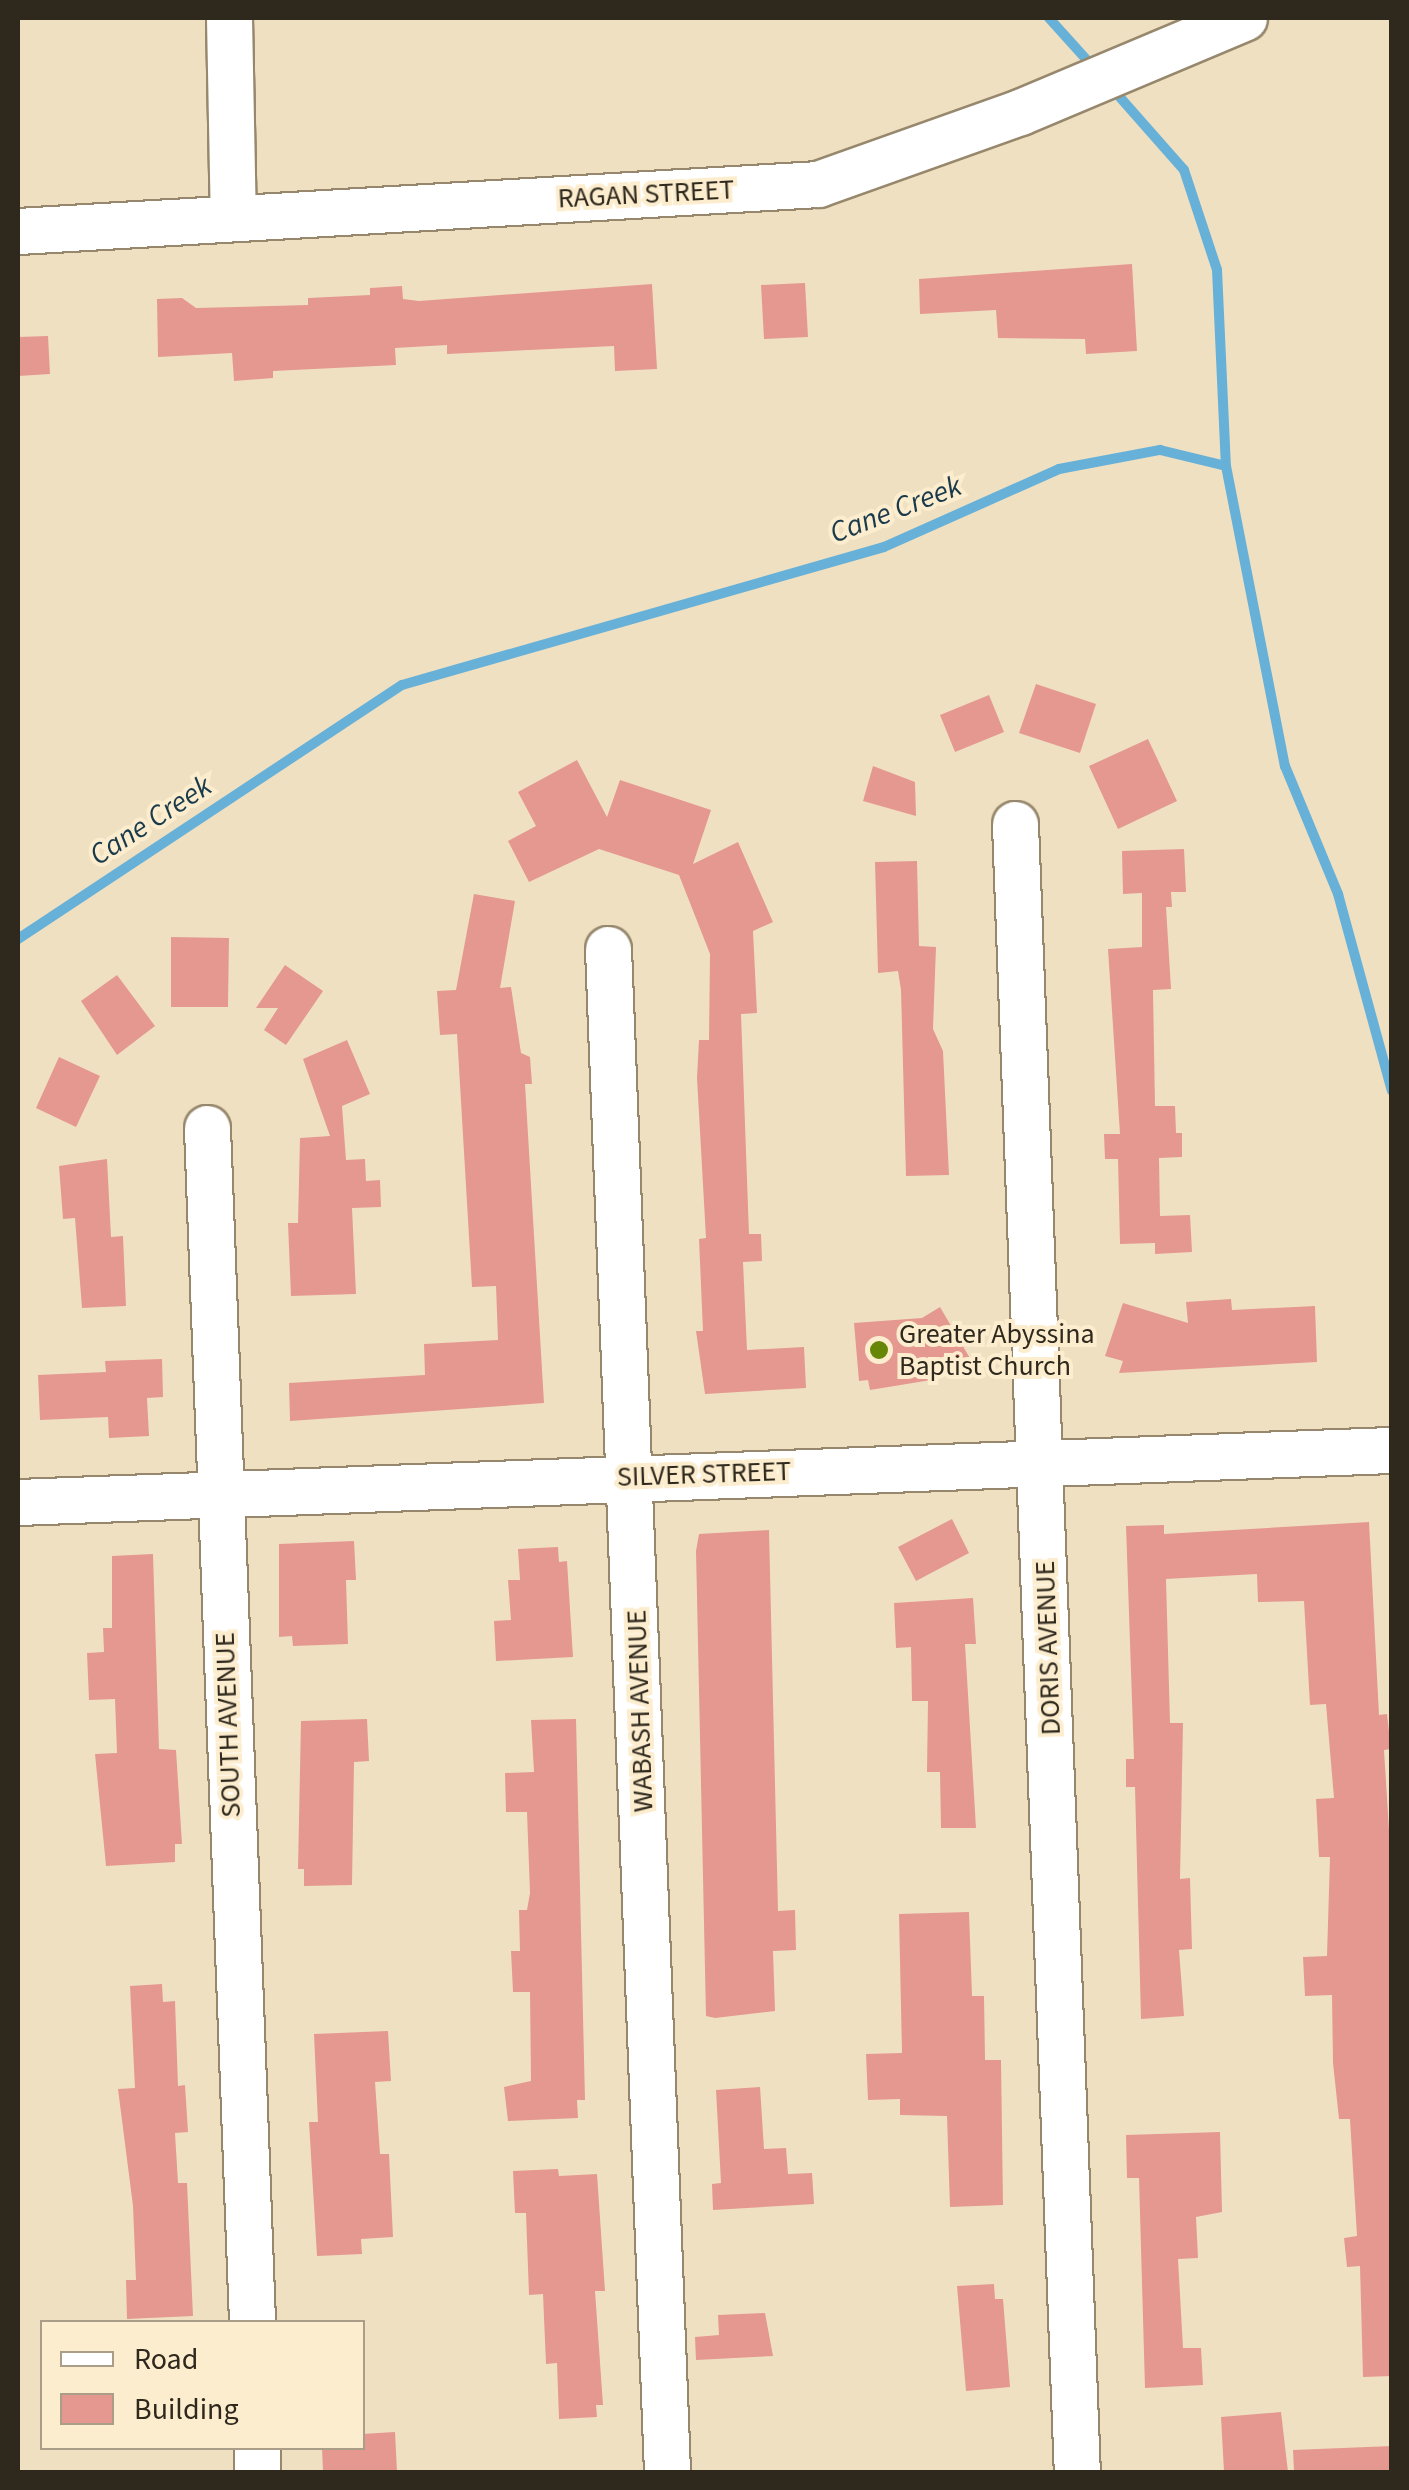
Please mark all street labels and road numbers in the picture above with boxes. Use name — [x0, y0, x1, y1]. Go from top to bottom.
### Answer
street label: RAGAN STREET — [557, 173, 735, 215]
street label: SILVER STREET — [616, 1454, 792, 1494]
street label: DORIS AVENUE — [1028, 1560, 1068, 1736]
street label: WABASH AVENUE — [620, 1609, 660, 1813]
street label: SOUTH AVENUE — [208, 1632, 248, 1818]

